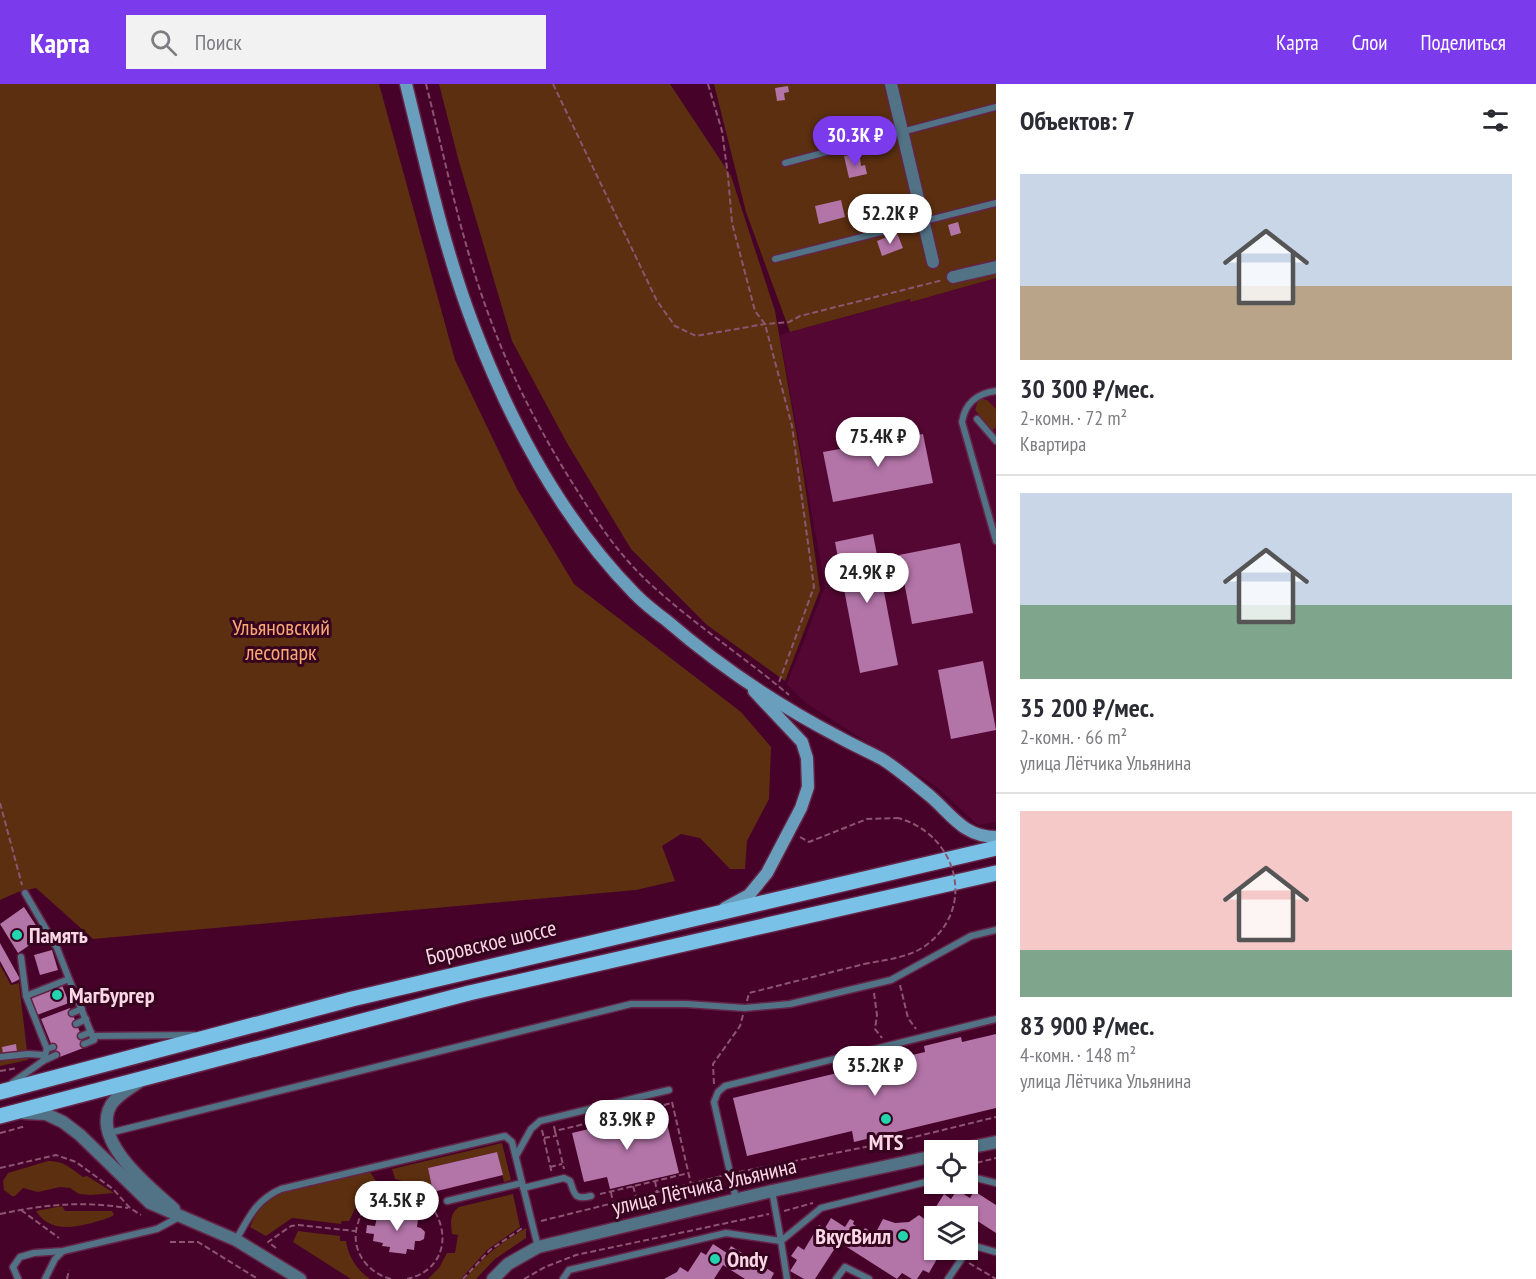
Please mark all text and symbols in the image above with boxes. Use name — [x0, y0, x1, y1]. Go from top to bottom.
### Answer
search box — [126, 15, 546, 69]
text: Карта — [30, 24, 90, 61]
icon: search — [147, 26, 180, 59]
text: Поиск — [195, 28, 242, 56]
text: Карта — [1276, 29, 1319, 56]
text: Слои — [1352, 29, 1387, 56]
text: Поделиться — [1420, 29, 1506, 56]
text: Объектов: 7 — [1020, 104, 1135, 137]
icon: filters — [1479, 104, 1512, 137]
pin: 30.3K ₽ — [800, 116, 910, 167]
text: 30.3K ₽ — [827, 122, 883, 148]
pin: 52.2K ₽ — [835, 194, 945, 245]
text: 52.2K ₽ — [862, 200, 918, 226]
icon: home — [1212, 213, 1320, 321]
text: 30 300 ₽/мес. — [1020, 372, 1154, 405]
text: 2-комн. · 72 m² — [1020, 405, 1127, 431]
pin: 75.4K ₽ — [823, 417, 933, 468]
text: 75.4K ₽ — [850, 423, 906, 449]
text: Квартира — [1020, 431, 1086, 457]
icon: home — [1212, 532, 1320, 640]
pin: 24.9K ₽ — [812, 553, 922, 604]
text: 24.9K ₽ — [839, 559, 895, 585]
park label: Ульяновский лесопарк — [232, 613, 330, 666]
text: 35 200 ₽/мес. — [1020, 691, 1154, 724]
text: 2-комн. · 66 m² — [1020, 724, 1127, 750]
text: улица Лётчика Ульянина — [1020, 750, 1191, 776]
icon: home — [1212, 850, 1320, 958]
street label: Боровское шоссе — [423, 913, 559, 971]
place label: Память — [29, 921, 88, 949]
marker: Память — [10, 928, 24, 942]
place label: МагБургер — [69, 981, 155, 1009]
marker: МагБургер — [50, 988, 64, 1002]
text: 83 900 ₽/мес. — [1020, 1009, 1154, 1042]
text: 4-комн. · 148 m² — [1020, 1042, 1136, 1068]
pin: 35.2K ₽ — [820, 1046, 930, 1097]
text: 35.2K ₽ — [847, 1052, 903, 1078]
text: улица Лётчика Ульянина — [1020, 1068, 1191, 1094]
pin: 83.9K ₽ — [572, 1100, 682, 1151]
text: 83.9K ₽ — [599, 1106, 655, 1132]
marker: MTS — [879, 1112, 893, 1126]
place label: MTS — [869, 1128, 904, 1156]
map controls — [924, 1140, 978, 1260]
button: locate — [924, 1140, 978, 1194]
street label: улица Лётчика Ульянина — [609, 1151, 799, 1221]
pin: 34.5K ₽ — [342, 1181, 452, 1232]
text: 34.5K ₽ — [369, 1187, 425, 1213]
button: layers — [924, 1206, 978, 1260]
place label: ВкусВилл — [815, 1222, 891, 1250]
marker: ВкусВилл — [896, 1229, 910, 1243]
place label: Ondy — [727, 1245, 769, 1273]
marker: Ondy — [708, 1252, 722, 1266]

